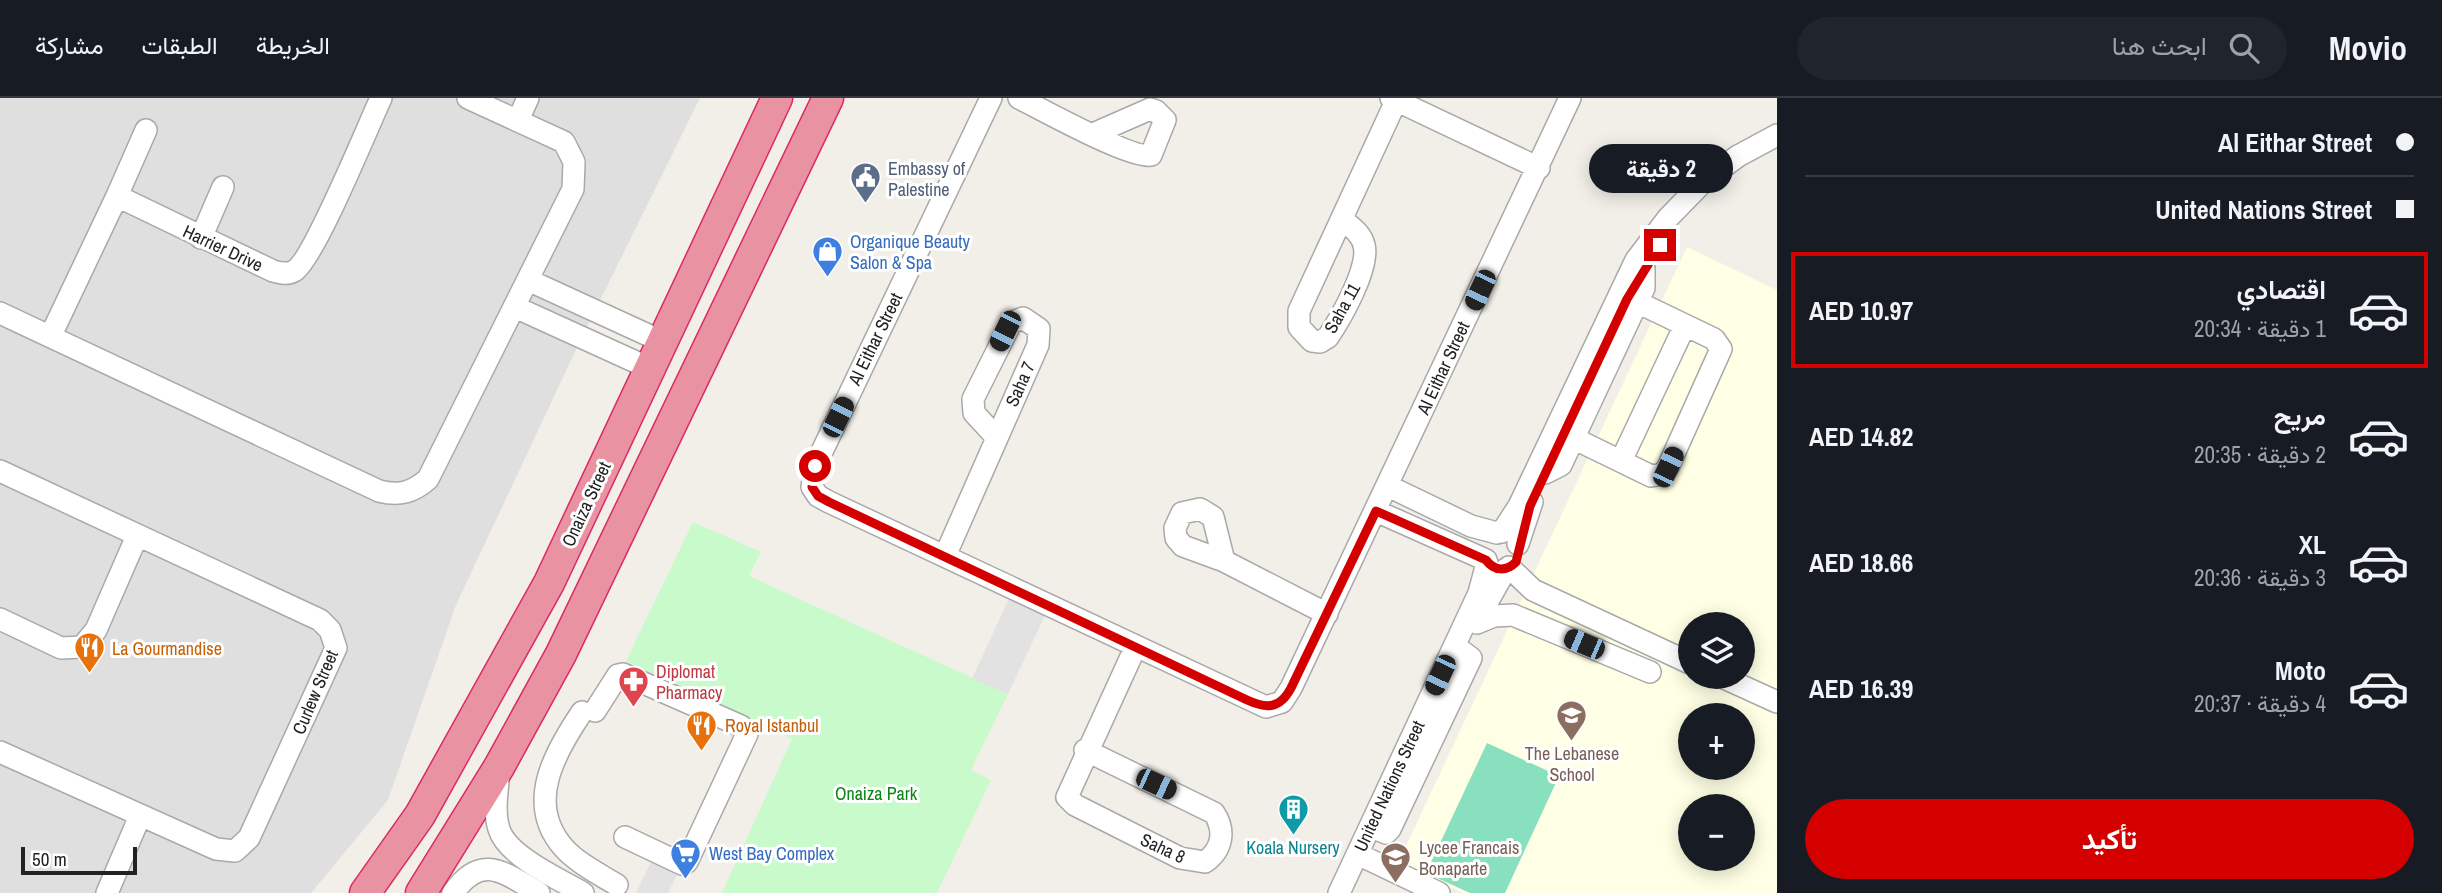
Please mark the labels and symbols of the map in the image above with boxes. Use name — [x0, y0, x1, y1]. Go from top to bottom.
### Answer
callout: 2 دقيقة — [1588, 144, 1732, 192]
place label: Embassy of Palestine — [888, 156, 966, 202]
public building icon: Embassy of Palestine — [848, 161, 882, 205]
street label: Harrier Drive — [179, 219, 267, 277]
place label: Organique Beauty Salon & Spa — [850, 229, 970, 275]
route end — [1644, 229, 1676, 261]
shop icon: Organique Beauty Salon & Spa — [810, 234, 844, 278]
car — [1462, 267, 1499, 313]
street label: Saha 11 — [1318, 278, 1366, 338]
street label: Al Eithar Street — [841, 289, 908, 390]
car — [987, 308, 1024, 354]
street label: Al Eithar Street — [1410, 317, 1475, 420]
street label: Saha 7 — [999, 358, 1041, 410]
car — [820, 394, 857, 440]
car — [1650, 444, 1687, 490]
route start — [799, 450, 831, 482]
street label: Onaiza Street — [555, 457, 617, 551]
car — [1561, 626, 1608, 662]
restaurant icon: La Gourmandise — [72, 631, 106, 675]
place label: La Gourmandise — [112, 636, 222, 661]
street label: Curlew Street — [286, 646, 344, 738]
car — [1422, 652, 1459, 698]
place label: Diplomat Pharmacy — [656, 659, 723, 705]
pharmacy icon: Diplomat Pharmacy — [616, 664, 650, 708]
school or university icon: The Lebanese School — [1555, 698, 1589, 742]
restaurant icon: Royal Istanbul — [685, 708, 719, 752]
place label: Royal Istanbul — [725, 713, 819, 738]
street label: United Nations Street — [1348, 716, 1430, 856]
place label: The Lebanese School — [1525, 741, 1619, 787]
car — [1133, 766, 1180, 802]
park label: Onaiza Park — [835, 781, 918, 806]
building icon: Koala Nursery — [1276, 792, 1310, 836]
street label: Saha 8 — [1137, 827, 1189, 869]
place label: Koala Nursery — [1246, 835, 1340, 860]
place label: Lycee Francais Bonaparte — [1419, 835, 1519, 881]
supermarket icon: West Bay Complex — [669, 836, 703, 880]
school or university icon: Lycee Francais Bonaparte — [1379, 840, 1413, 884]
place label: West Bay Complex — [709, 841, 835, 866]
scale bar — [21, 844, 136, 876]

